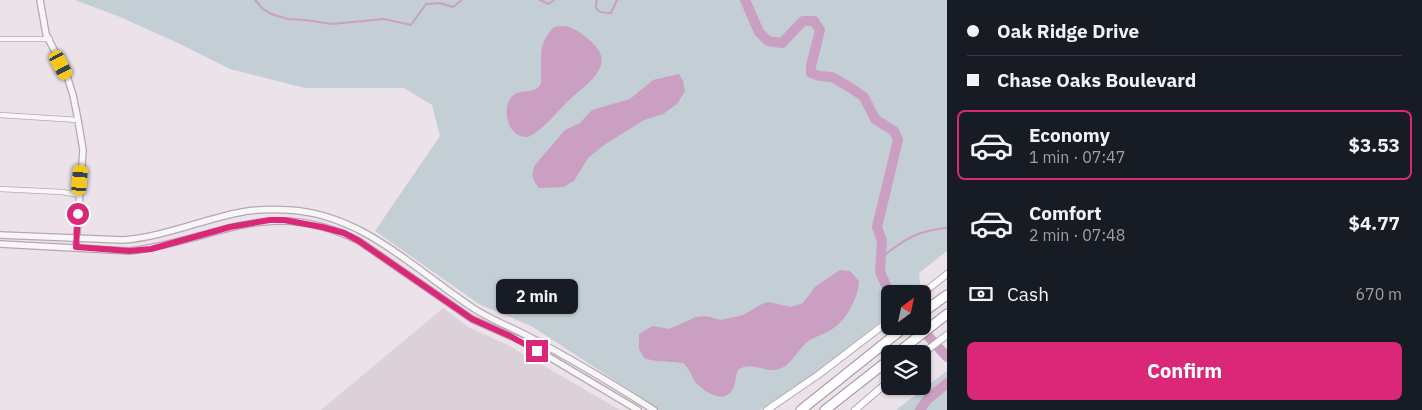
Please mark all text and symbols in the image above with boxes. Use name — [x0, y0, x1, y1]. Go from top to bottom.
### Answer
text: Oak Ridge Drive — [997, 19, 1139, 43]
car — [47, 48, 74, 82]
text: Chase Oaks Boulevard — [997, 68, 1196, 92]
icon: car — [969, 123, 1014, 168]
text: Economy — [1029, 123, 1110, 147]
text: $3.53 — [1348, 133, 1400, 157]
text: 1 min · 07:47 — [1029, 147, 1125, 167]
car — [71, 164, 88, 196]
icon: car — [969, 201, 1014, 246]
text: Comfort — [1029, 201, 1102, 225]
route start — [67, 203, 89, 225]
text: $4.77 — [1348, 211, 1400, 235]
text: 2 min · 07:48 — [1029, 225, 1125, 245]
callout: 2 min — [496, 278, 578, 314]
icon: cash — [967, 280, 995, 308]
text: Cash — [1007, 282, 1049, 306]
text: 670 m — [1355, 284, 1402, 304]
north arrow — [881, 285, 931, 335]
map controls — [881, 285, 931, 395]
text: 2 min — [516, 286, 558, 306]
route end — [526, 340, 548, 362]
button: Confirm — [967, 342, 1402, 400]
button: layers — [881, 345, 931, 395]

